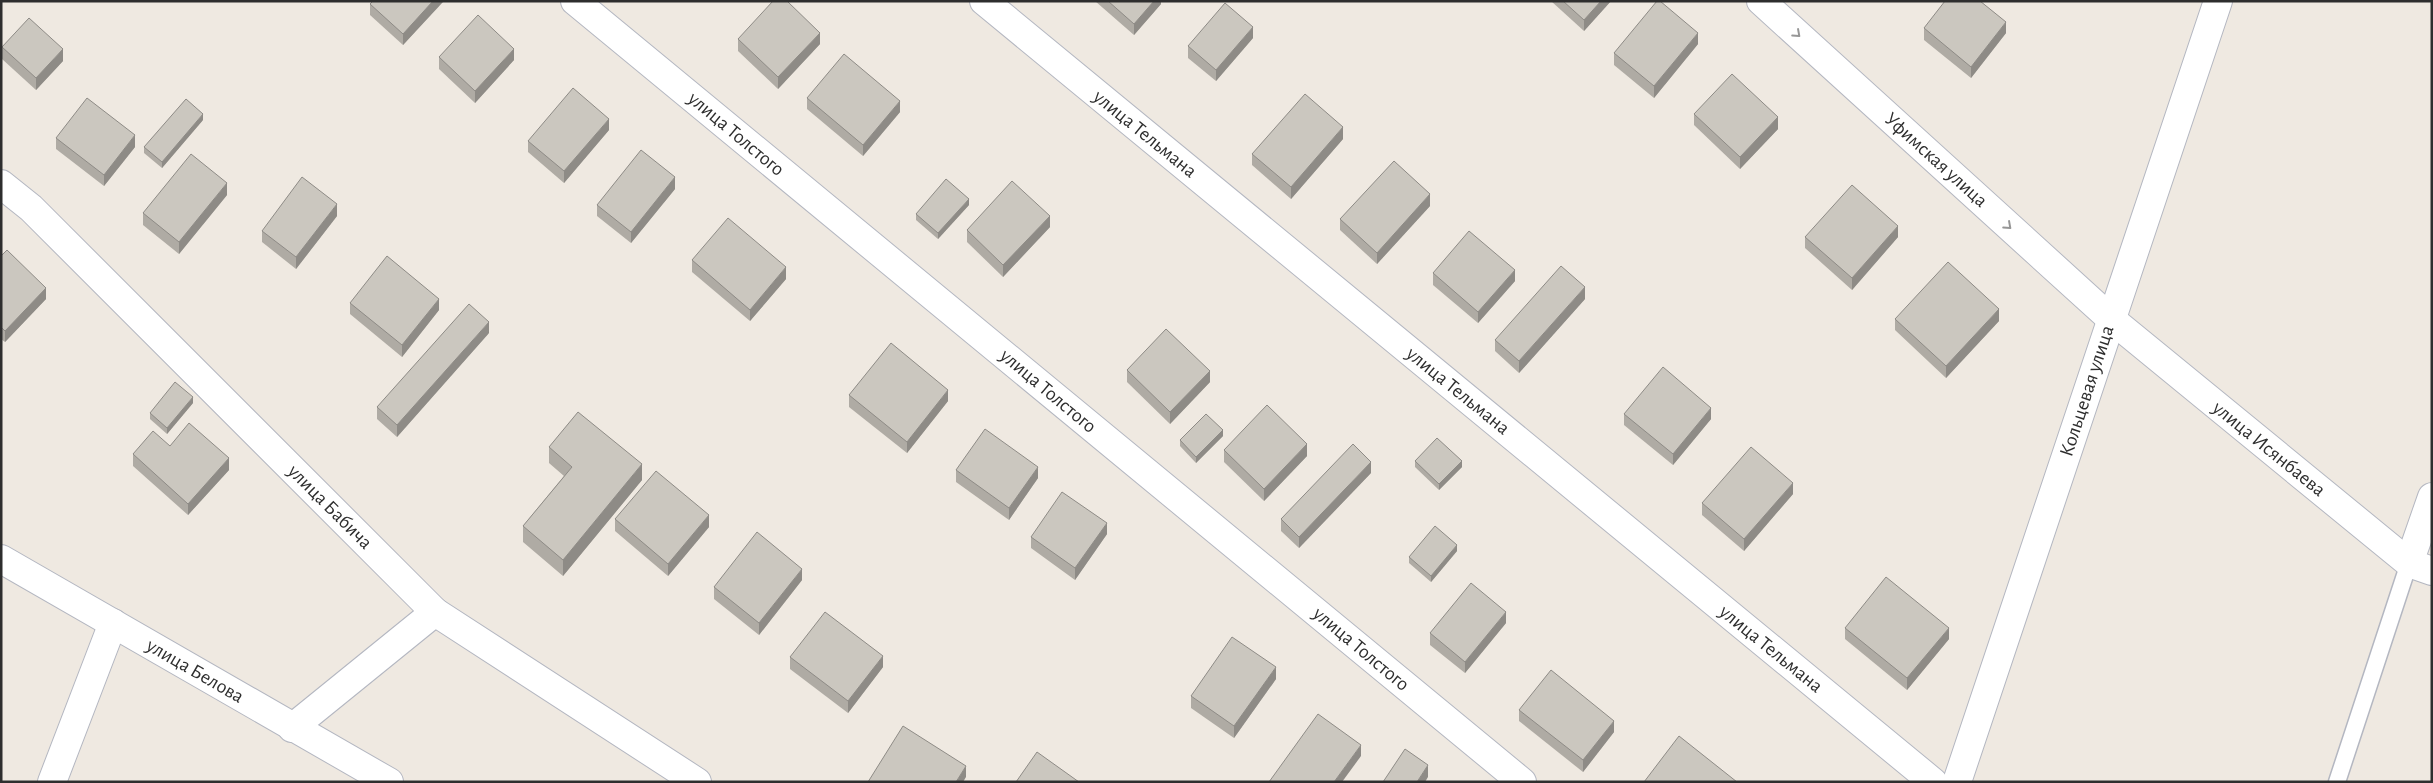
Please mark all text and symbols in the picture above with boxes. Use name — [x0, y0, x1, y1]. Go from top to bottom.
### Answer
one-way arrow — [1792, 28, 1801, 37]
street label: улица Тельмана — [1089, 86, 1201, 182]
street label: улица Толстого — [683, 88, 788, 180]
street label: Уфимская улица — [1881, 109, 1991, 211]
one-way arrow — [2002, 220, 2011, 229]
street label: Кольцевая улица — [2056, 323, 2118, 459]
street label: улица Тельмана — [1402, 343, 1514, 439]
street label: улица Толстого — [995, 345, 1100, 437]
street label: улица Исянбаева — [2208, 397, 2329, 500]
street label: улица Бабича — [283, 460, 376, 553]
street label: улица Тельмана — [1715, 601, 1827, 697]
street label: улица Толстого — [1308, 603, 1413, 695]
street label: улица Белова — [142, 635, 247, 707]

